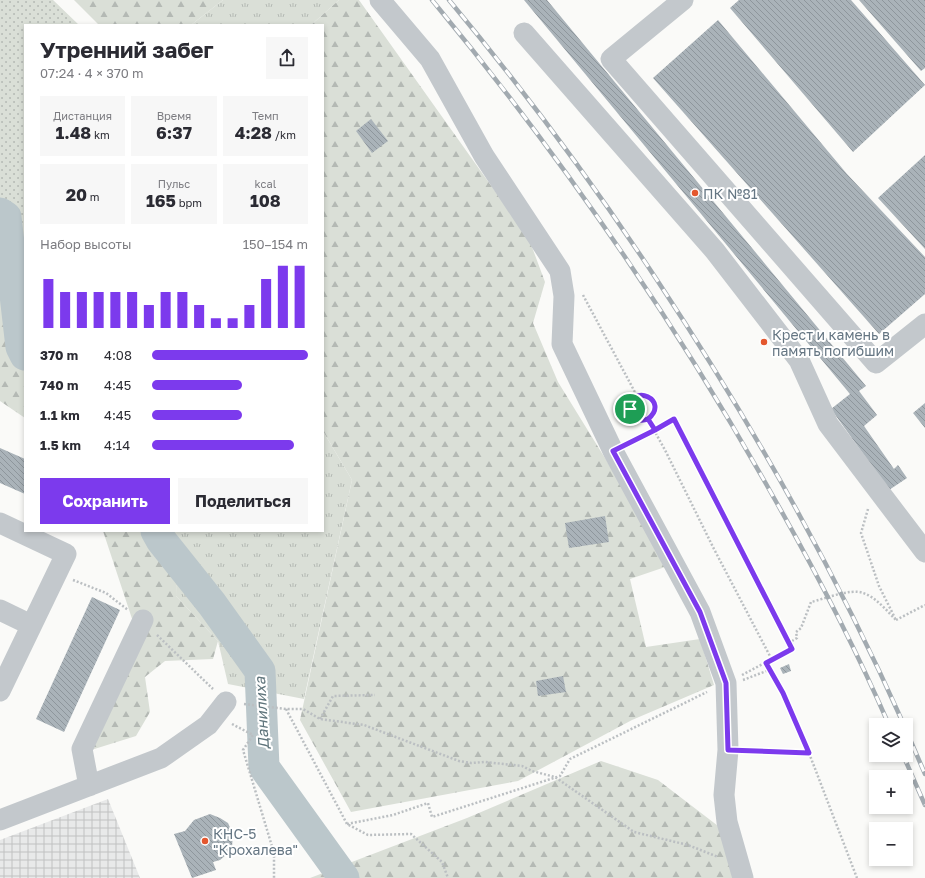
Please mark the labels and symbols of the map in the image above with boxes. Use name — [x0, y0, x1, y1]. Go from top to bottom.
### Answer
place label: ПК №81 — [703, 185, 758, 202]
marker: ПК №81 — [690, 188, 700, 198]
place label: Крест и камень в память погибшим — [772, 326, 894, 359]
marker: Крест и камень в память погибшим — [759, 337, 769, 347]
pin — [613, 392, 647, 426]
water label: Данилиха — [250, 676, 272, 751]
place label: КНС-5 "Крохалева" — [213, 825, 298, 858]
marker: КНС-5 "Крохалева" — [200, 836, 210, 846]

